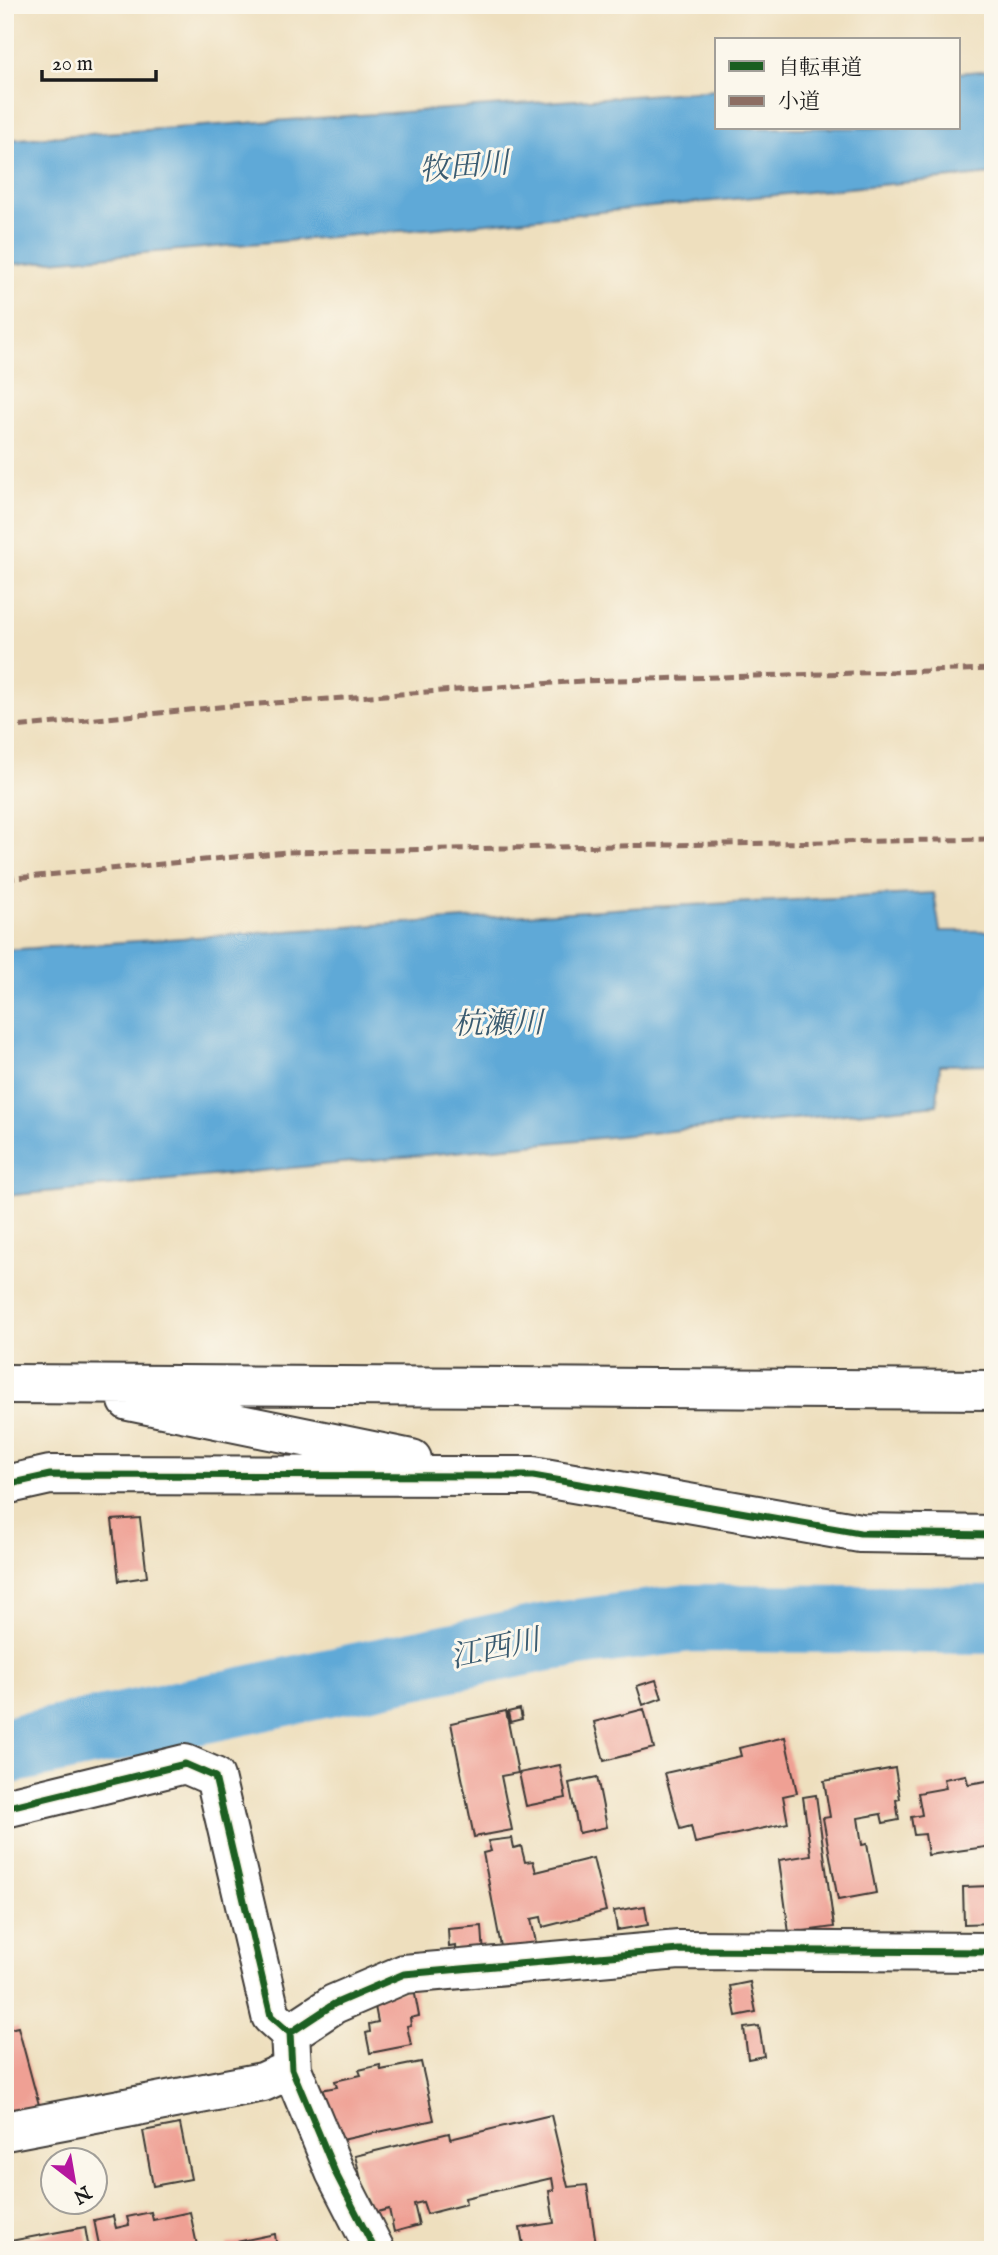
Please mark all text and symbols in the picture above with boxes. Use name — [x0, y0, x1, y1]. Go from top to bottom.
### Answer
scale bar — [42, 38, 156, 82]
legend — [715, 38, 960, 130]
text: 20 m — [52, 51, 93, 78]
text: 自転車道 — [778, 55, 862, 82]
text: 小道 — [778, 89, 820, 116]
water label: 牧田川 — [418, 145, 514, 191]
water label: 杭瀬川 — [453, 1005, 546, 1045]
water label: 江西川 — [447, 1621, 546, 1678]
north arrow — [38, 2146, 108, 2216]
text: N — [68, 2179, 96, 2209]

